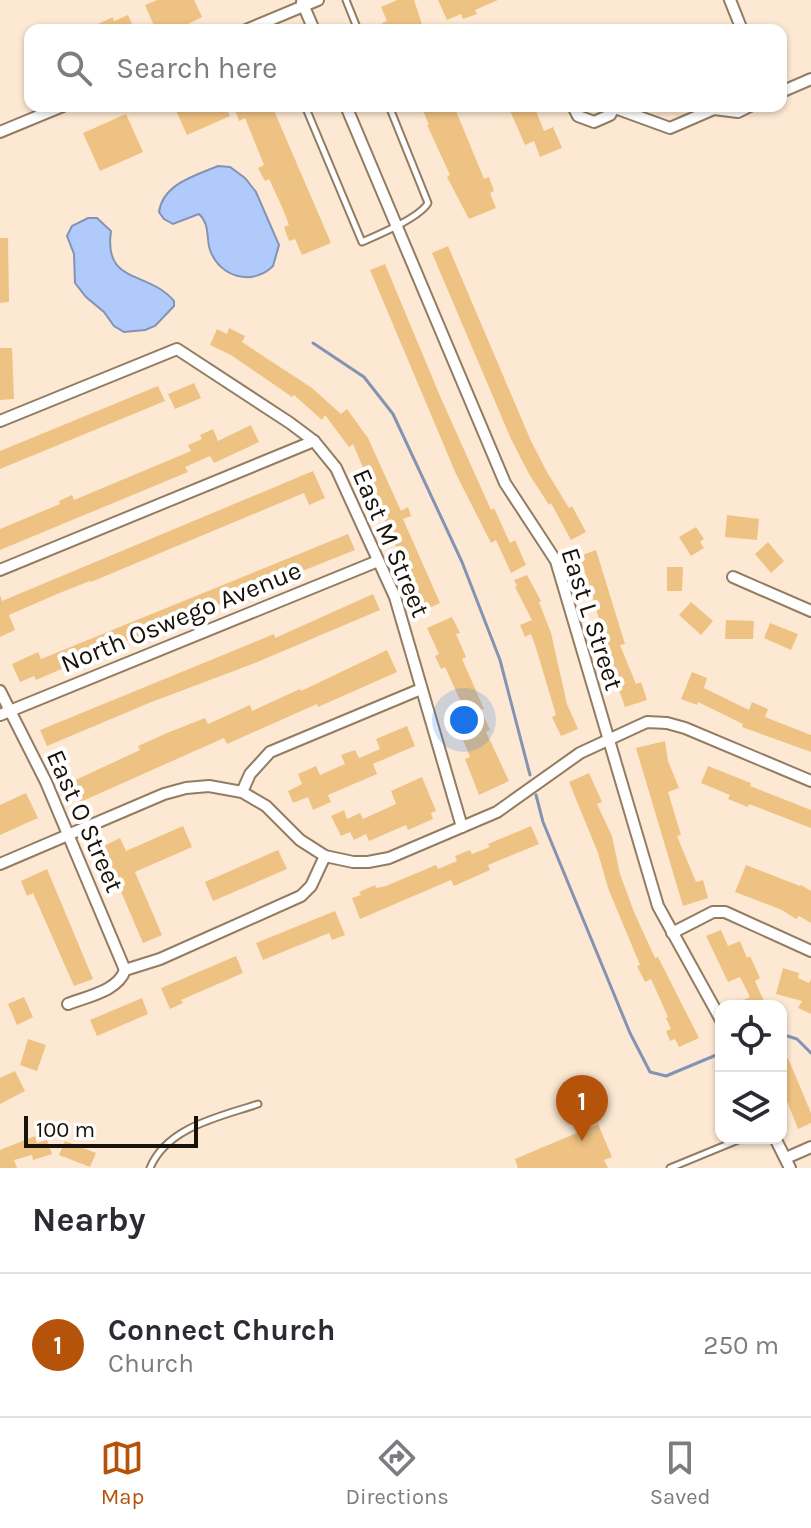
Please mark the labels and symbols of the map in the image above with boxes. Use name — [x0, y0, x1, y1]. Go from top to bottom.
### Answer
street label: East M Street — [346, 464, 436, 622]
street label: East L Street — [554, 544, 630, 694]
street label: North Oswego Avenue — [56, 555, 306, 679]
your location — [444, 700, 484, 740]
street label: East O Street — [40, 745, 130, 897]
pin: 1 — [556, 1075, 608, 1141]
scale bar — [24, 1112, 198, 1148]

